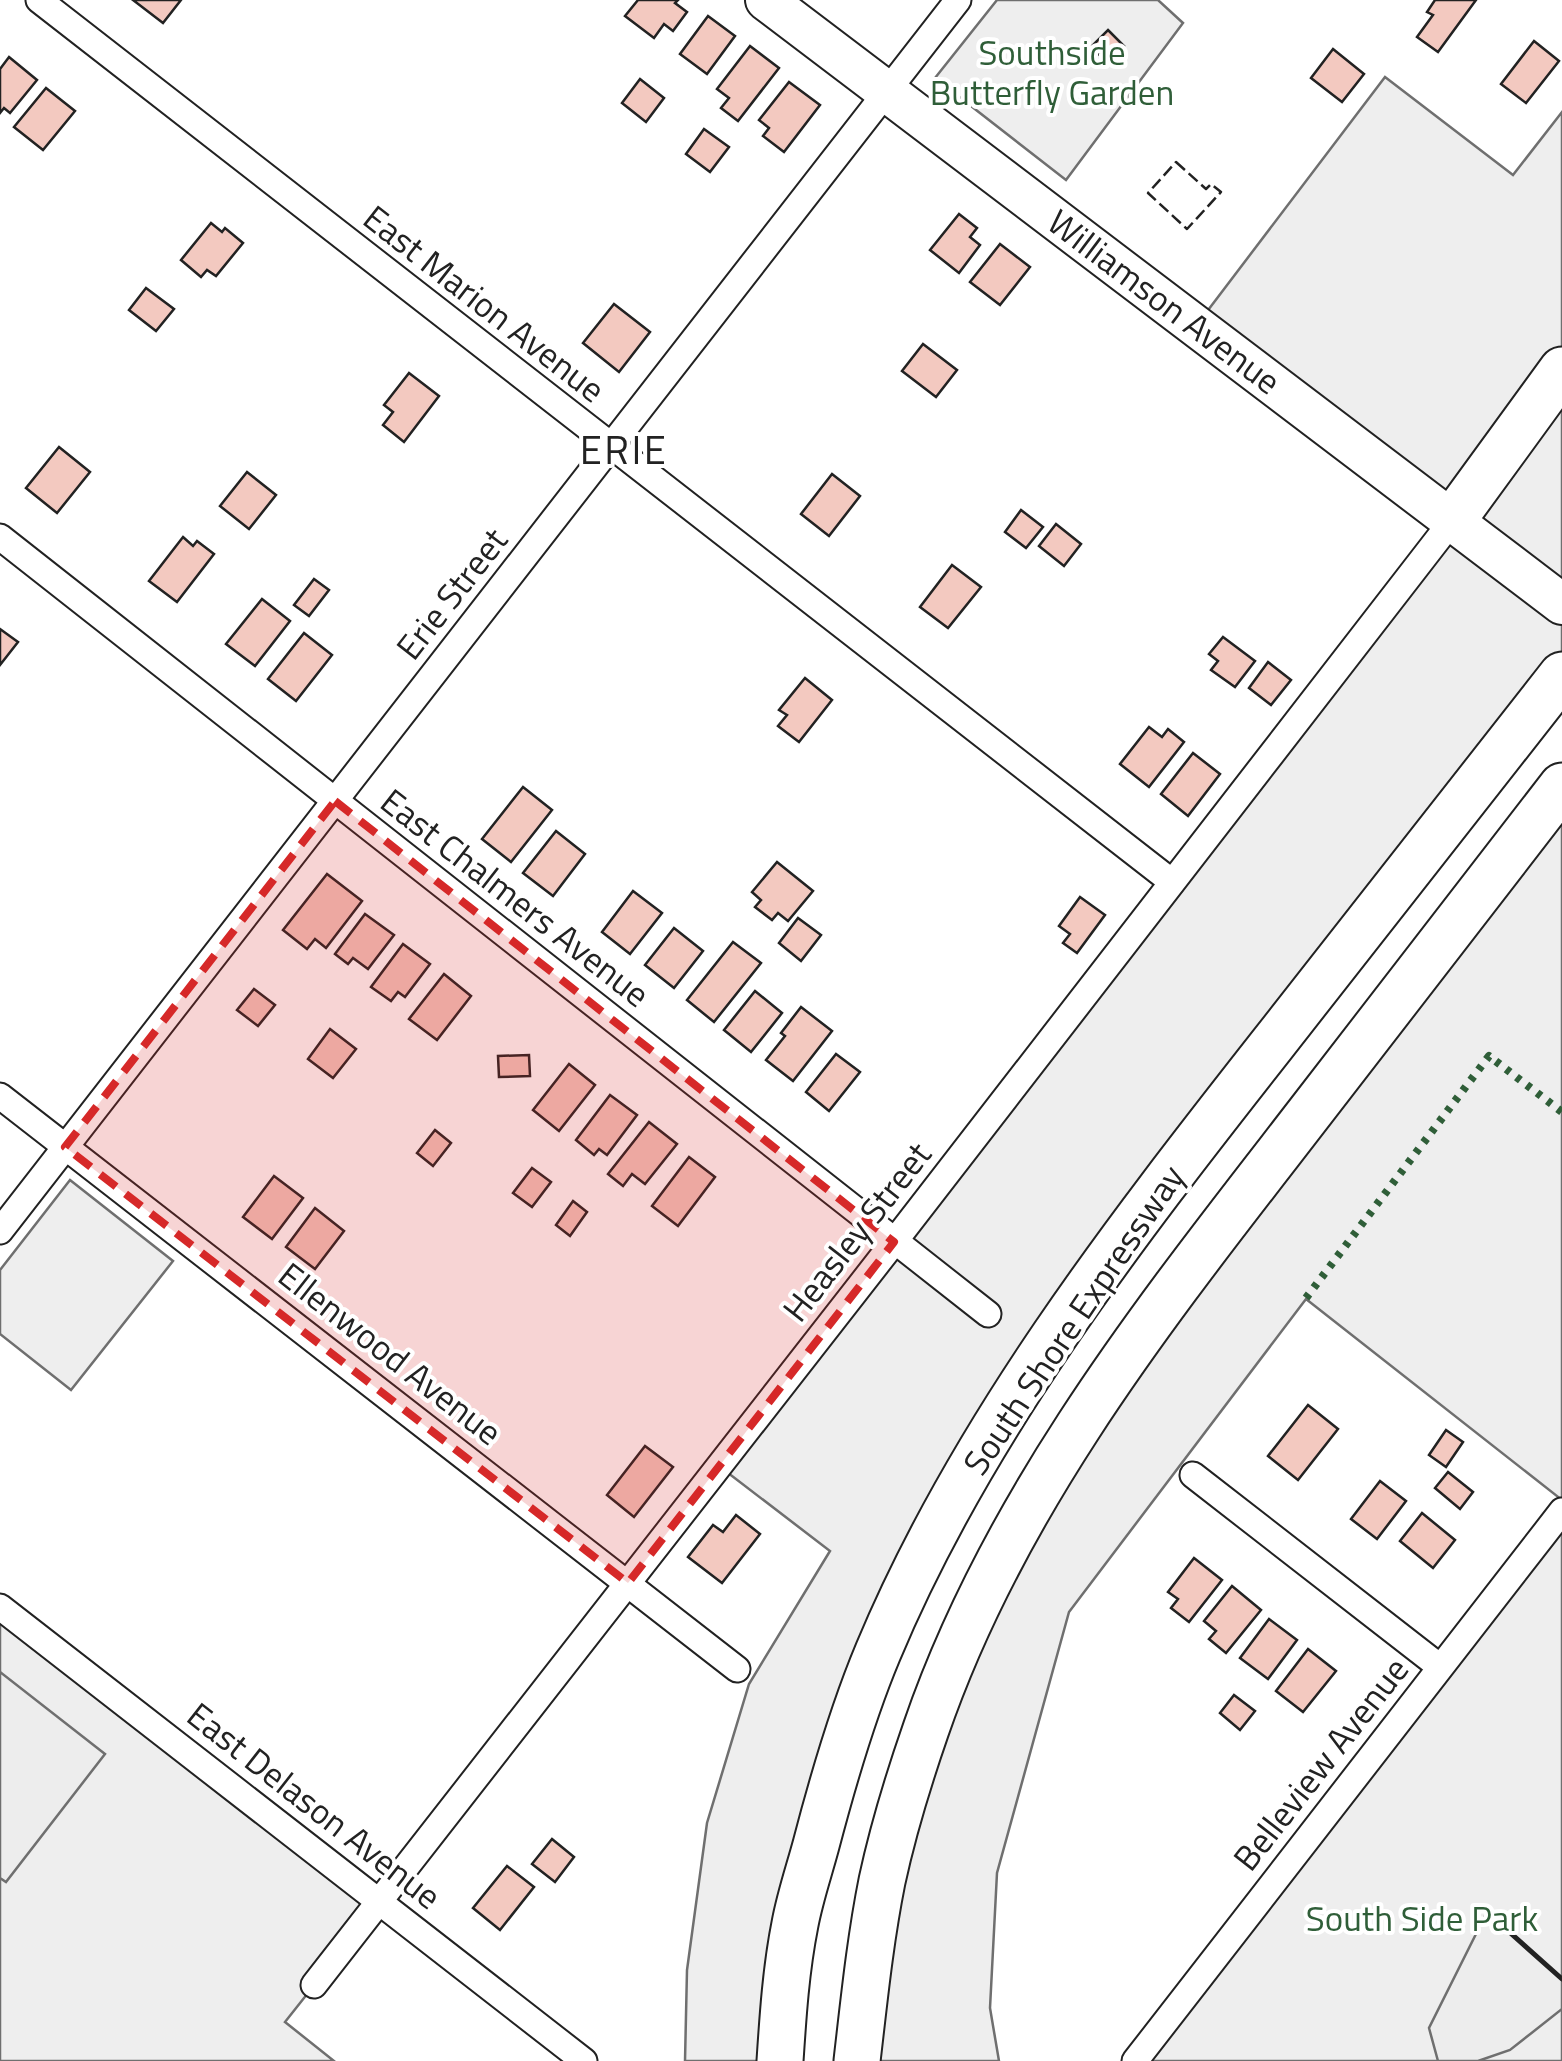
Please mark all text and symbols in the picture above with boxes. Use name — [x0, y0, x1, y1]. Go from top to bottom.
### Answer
park label: Southside Butterfly Garden — [930, 25, 1174, 119]
street label: East Marion Avenue — [352, 191, 617, 415]
street label: Williamson Avenue — [1037, 195, 1293, 407]
district label: ERIE — [580, 419, 668, 480]
street label: Erie Street — [382, 516, 520, 671]
street label: East Chalmers Avenue — [369, 775, 662, 1020]
street label: Heasley Street — [769, 1130, 944, 1333]
street label: South Shore Expressway — [949, 1153, 1197, 1486]
street label: Ellenwood Avenue — [267, 1249, 514, 1458]
street label: Belleview Avenue — [1219, 1645, 1421, 1882]
street label: East Delason Avenue — [176, 1689, 453, 1922]
park label: South Side Park — [1306, 1891, 1538, 1945]

